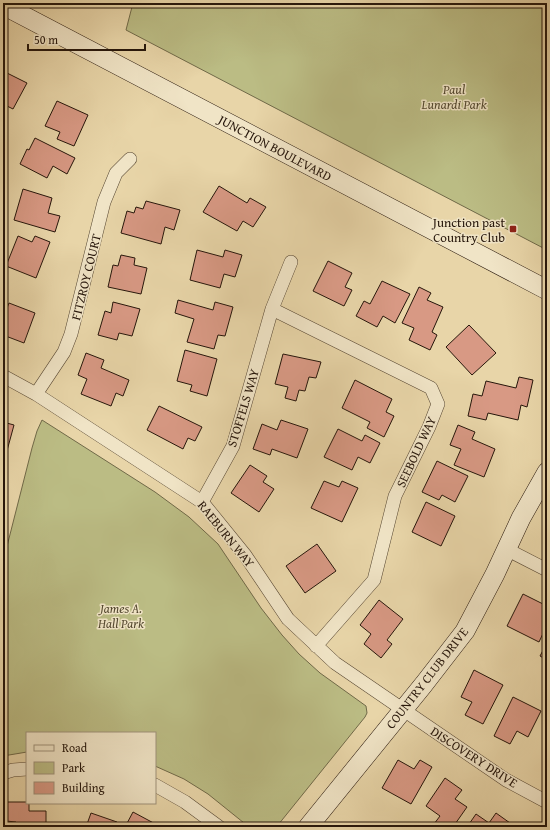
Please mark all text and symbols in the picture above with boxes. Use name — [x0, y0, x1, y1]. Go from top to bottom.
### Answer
scale bar — [28, 26, 145, 52]
text: 50 m — [34, 31, 58, 48]
park label: Paul Lunardi Park — [420, 80, 487, 114]
street label: JUNCTION BOULEVARD — [213, 109, 335, 186]
place label: Junction past Country Club — [431, 213, 505, 247]
marker: Junction past Country Club — [508, 224, 518, 234]
street label: FITZROY COURT — [66, 231, 106, 322]
street label: STOFFELS WAY — [222, 366, 264, 449]
street label: SEEBOLD WAY — [391, 413, 441, 491]
street label: RAEBURN WAY — [193, 496, 259, 572]
park label: James A. Hall Park — [97, 599, 144, 633]
street label: COUNTRY CLUB DRIVE — [381, 623, 473, 733]
street label: DISCOVERY DRIVE — [427, 722, 522, 793]
legend — [26, 732, 156, 804]
text: Road — [62, 739, 88, 756]
text: Park — [62, 759, 86, 776]
text: Building — [62, 779, 105, 796]

